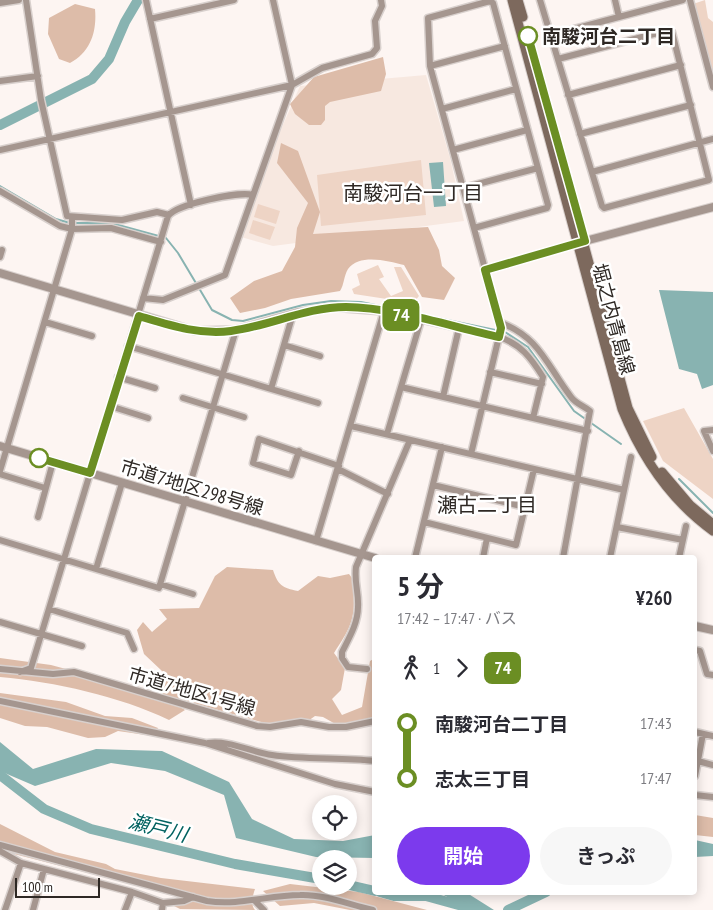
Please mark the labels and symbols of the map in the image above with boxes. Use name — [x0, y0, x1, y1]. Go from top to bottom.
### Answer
place label: 南駿河台二丁目 — [542, 24, 675, 48]
marker: 南駿河台二丁目 — [518, 26, 538, 46]
district label: 南駿河台一丁目 — [343, 180, 483, 206]
street label: 堀之内青島線 — [588, 261, 640, 377]
line badge: 74 — [378, 299, 424, 331]
unlabelled marker — [29, 448, 49, 468]
street label: 市道7地区298号線 — [118, 454, 266, 520]
district label: 瀬古二丁目 — [437, 492, 537, 518]
street label: 市道7地区1号線 — [126, 661, 258, 721]
water label: 瀬戸川 — [126, 808, 192, 848]
scale bar — [15, 875, 100, 898]

